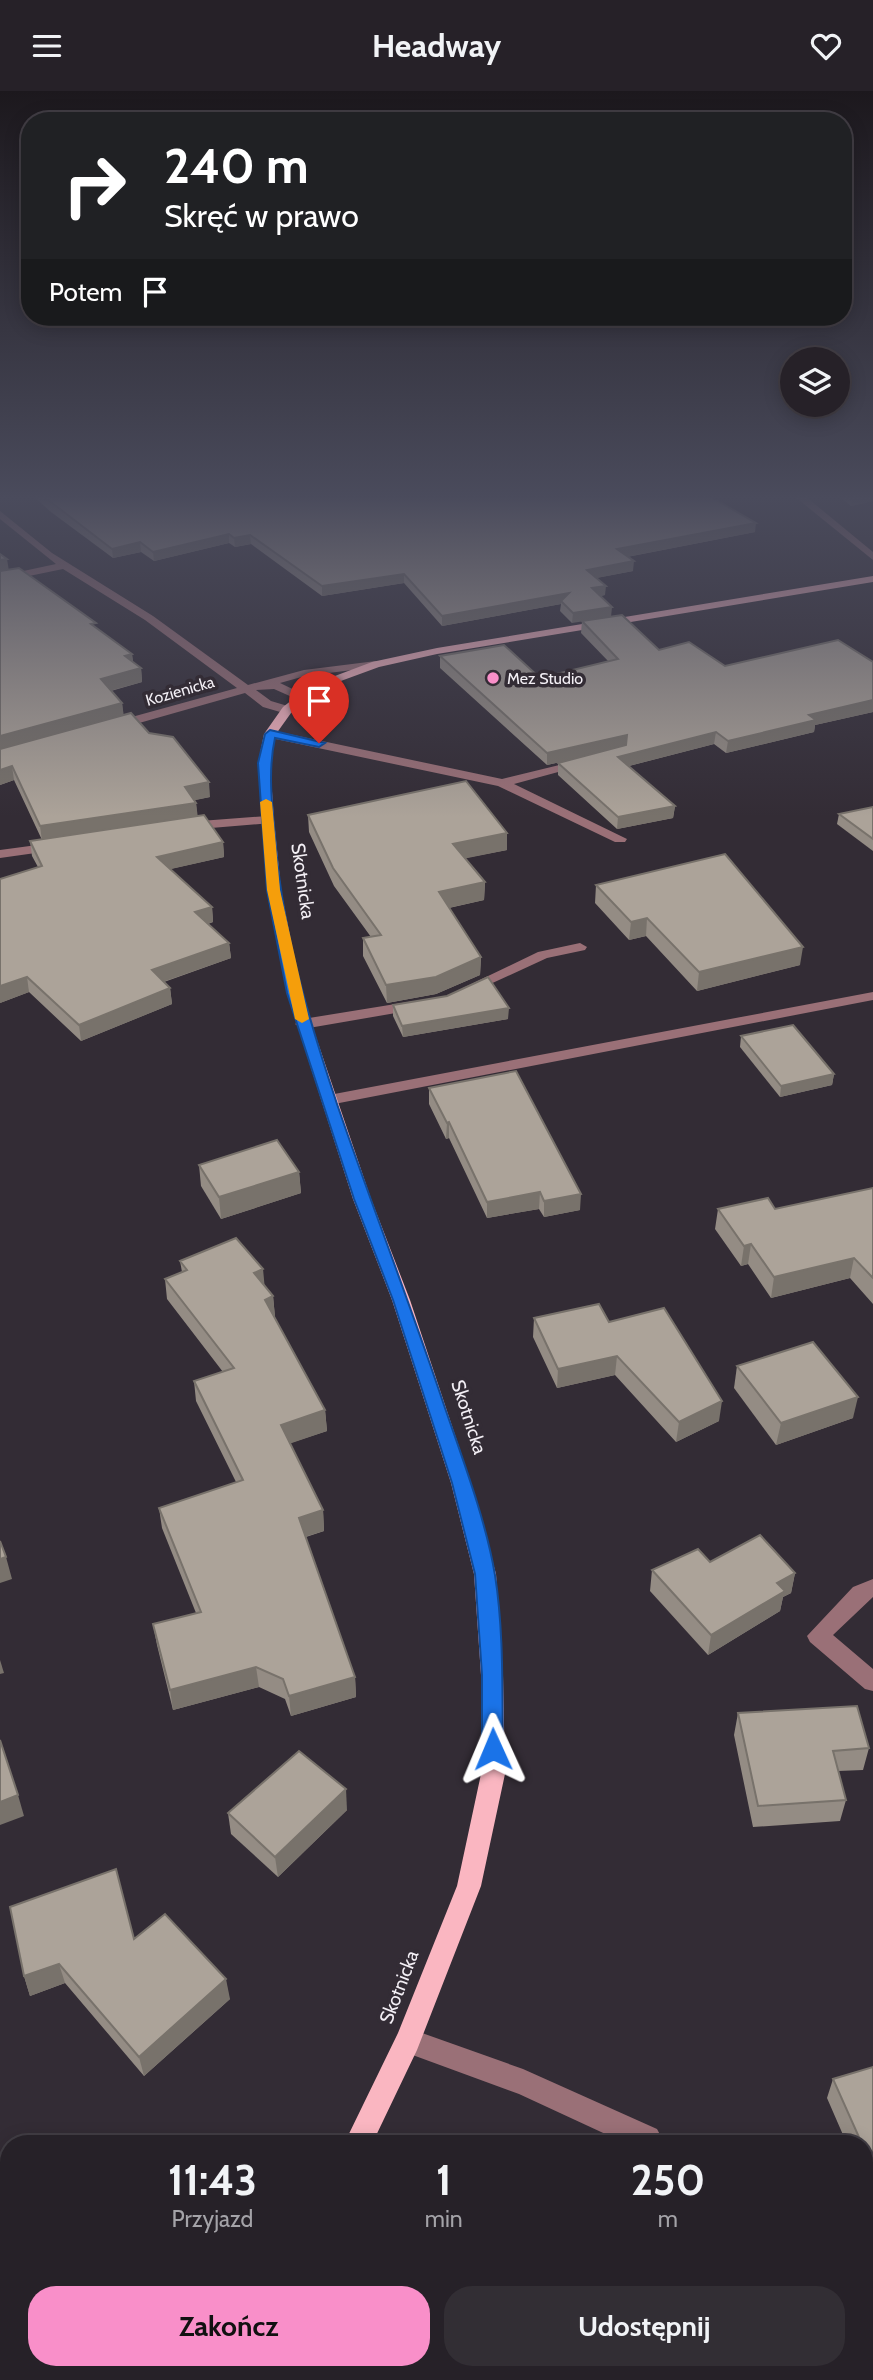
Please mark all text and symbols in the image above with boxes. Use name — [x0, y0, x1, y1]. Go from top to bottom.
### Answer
text: Headway — [372, 26, 501, 65]
icon: menu — [28, 27, 66, 65]
icon: heart — [807, 27, 845, 65]
text: 240 m — [164, 136, 309, 195]
icon: right — [49, 140, 140, 231]
text: Skręć w prawo — [164, 196, 359, 235]
icon: arrive — [136, 273, 174, 311]
text: Potem — [49, 276, 122, 308]
map controls — [780, 347, 850, 417]
button: layers — [780, 347, 850, 417]
place label: Mez Studio — [507, 669, 583, 688]
marker: Mez Studio — [485, 670, 501, 686]
pin — [289, 671, 349, 743]
street label: Kozienicka — [143, 672, 217, 710]
icon: arrive — [300, 682, 338, 720]
street label: Skotnicka — [286, 841, 320, 921]
street label: Skotnicka — [446, 1377, 492, 1457]
position arrow — [456, 1712, 530, 1786]
street label: Skotnicka — [375, 1947, 423, 2027]
text: 11:43 — [168, 2154, 257, 2206]
text: 1 — [436, 2154, 452, 2206]
text: 250 — [631, 2154, 705, 2206]
text: Przyjazd — [171, 2205, 253, 2233]
text: min — [425, 2205, 463, 2233]
text: m — [658, 2205, 678, 2233]
button: Zakończ — [28, 2286, 430, 2366]
button: Udostępnij — [444, 2286, 845, 2366]

